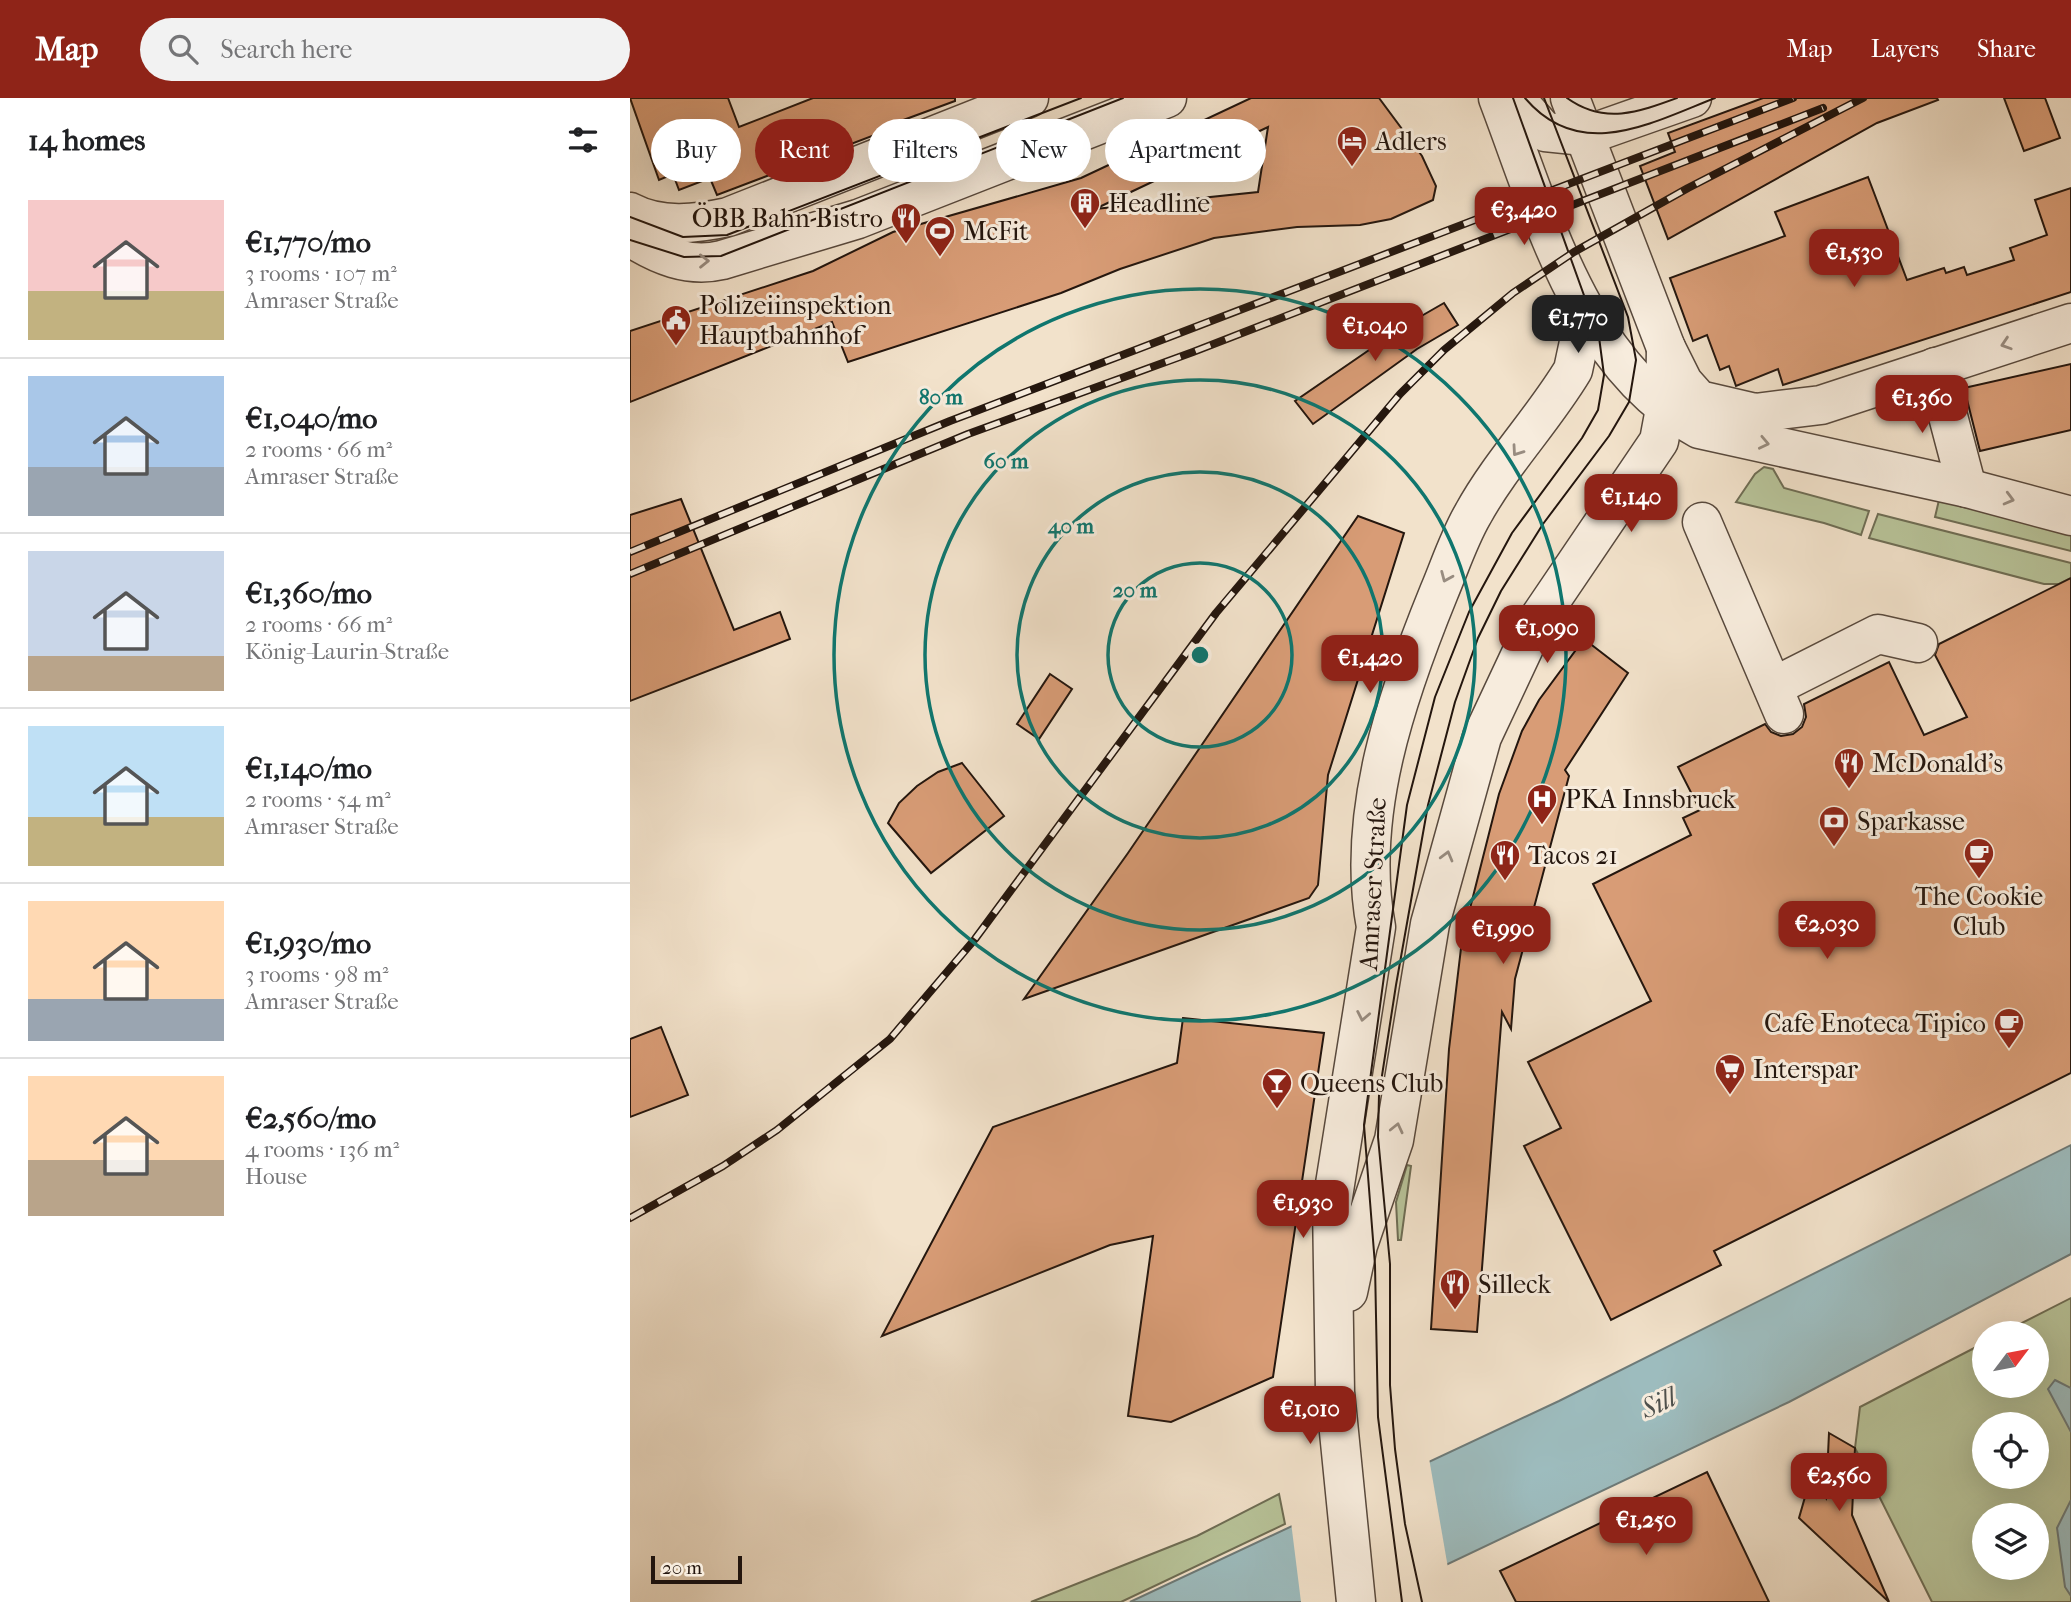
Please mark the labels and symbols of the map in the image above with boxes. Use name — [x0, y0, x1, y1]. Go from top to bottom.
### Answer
hotel icon: Adlers — [1335, 124, 1369, 168]
place label: Adlers — [1374, 126, 1447, 157]
building icon: Headline — [1068, 186, 1102, 230]
place label: Headline — [1108, 188, 1210, 219]
pin: €3,420 — [1467, 188, 1581, 247]
restaurant icon: ÖBB Bahn Bistro — [889, 201, 923, 245]
place label: ÖBB Bahn Bistro — [692, 202, 883, 234]
sports icon: McFit — [923, 214, 957, 258]
place label: McFit — [963, 216, 1029, 247]
pin: €1,530 — [1797, 230, 1911, 289]
one-way arrow — [699, 254, 710, 269]
place label: Polizeiinspektion Hauptbahnhof — [699, 290, 892, 351]
pin: €1,770 — [1521, 296, 1635, 355]
public building icon: Polizeiinspektion Hauptbahnhof — [659, 303, 693, 347]
pin: €1,040 — [1318, 303, 1432, 363]
one-way arrow — [2000, 336, 2012, 351]
pin: €1,360 — [1865, 376, 1979, 435]
text: 80 m — [919, 385, 964, 409]
one-way arrow — [1758, 435, 1770, 449]
one-way arrow — [1513, 443, 1525, 456]
text: 60 m — [984, 449, 1029, 473]
pin: €1,140 — [1574, 474, 1688, 534]
one-way arrow — [2003, 491, 2015, 505]
text: 40 m — [1047, 514, 1095, 539]
one-way arrow — [1440, 570, 1454, 582]
text: 20 m — [1113, 578, 1158, 602]
pin: €1,090 — [1490, 606, 1604, 665]
pin: €1,420 — [1313, 636, 1427, 695]
centre of rings — [1188, 643, 1212, 667]
restaurant icon: McDonald's — [1832, 746, 1866, 790]
place label: McDonald's — [1872, 748, 2003, 779]
hospital icon: PKA Innsbruck — [1525, 782, 1559, 826]
place label: PKA Innsbruck — [1565, 784, 1737, 815]
street label: Amraser Straße — [1353, 796, 1393, 972]
bank icon: Sparkasse — [1817, 804, 1851, 848]
place label: Sparkasse — [1857, 806, 1965, 837]
cafe icon: The Cookie Club — [1962, 836, 1996, 880]
restaurant icon: Tacos 21 — [1488, 838, 1522, 882]
place label: Tacos 21 — [1528, 840, 1618, 871]
one-way arrow — [1439, 851, 1453, 863]
place label: The Cookie Club — [1915, 881, 2043, 942]
pin: €2,030 — [1770, 902, 1884, 961]
pin: €1,990 — [1446, 906, 1560, 966]
cafe icon: Cafe Enoteca Tipico — [1992, 1006, 2026, 1050]
place label: Cafe Enoteca Tipico — [1764, 1008, 1986, 1039]
one-way arrow — [1356, 1010, 1371, 1022]
supermarket icon: Interspar — [1713, 1052, 1747, 1096]
place label: Interspar — [1753, 1054, 1858, 1085]
bar icon: Queens Club — [1260, 1066, 1294, 1110]
place label: Queens Club — [1300, 1068, 1443, 1099]
one-way arrow — [1389, 1122, 1403, 1134]
pin: €1,930 — [1246, 1180, 1360, 1240]
restaurant icon: Silleck — [1438, 1267, 1472, 1311]
place label: Silleck — [1478, 1269, 1551, 1300]
north arrow — [1972, 1321, 2049, 1398]
water label: Sill — [1634, 1379, 1684, 1426]
pin: €1,010 — [1253, 1386, 1367, 1446]
pin: €2,560 — [1782, 1454, 1896, 1513]
pin: €1,250 — [1589, 1498, 1703, 1557]
scale bar — [651, 1553, 742, 1585]

